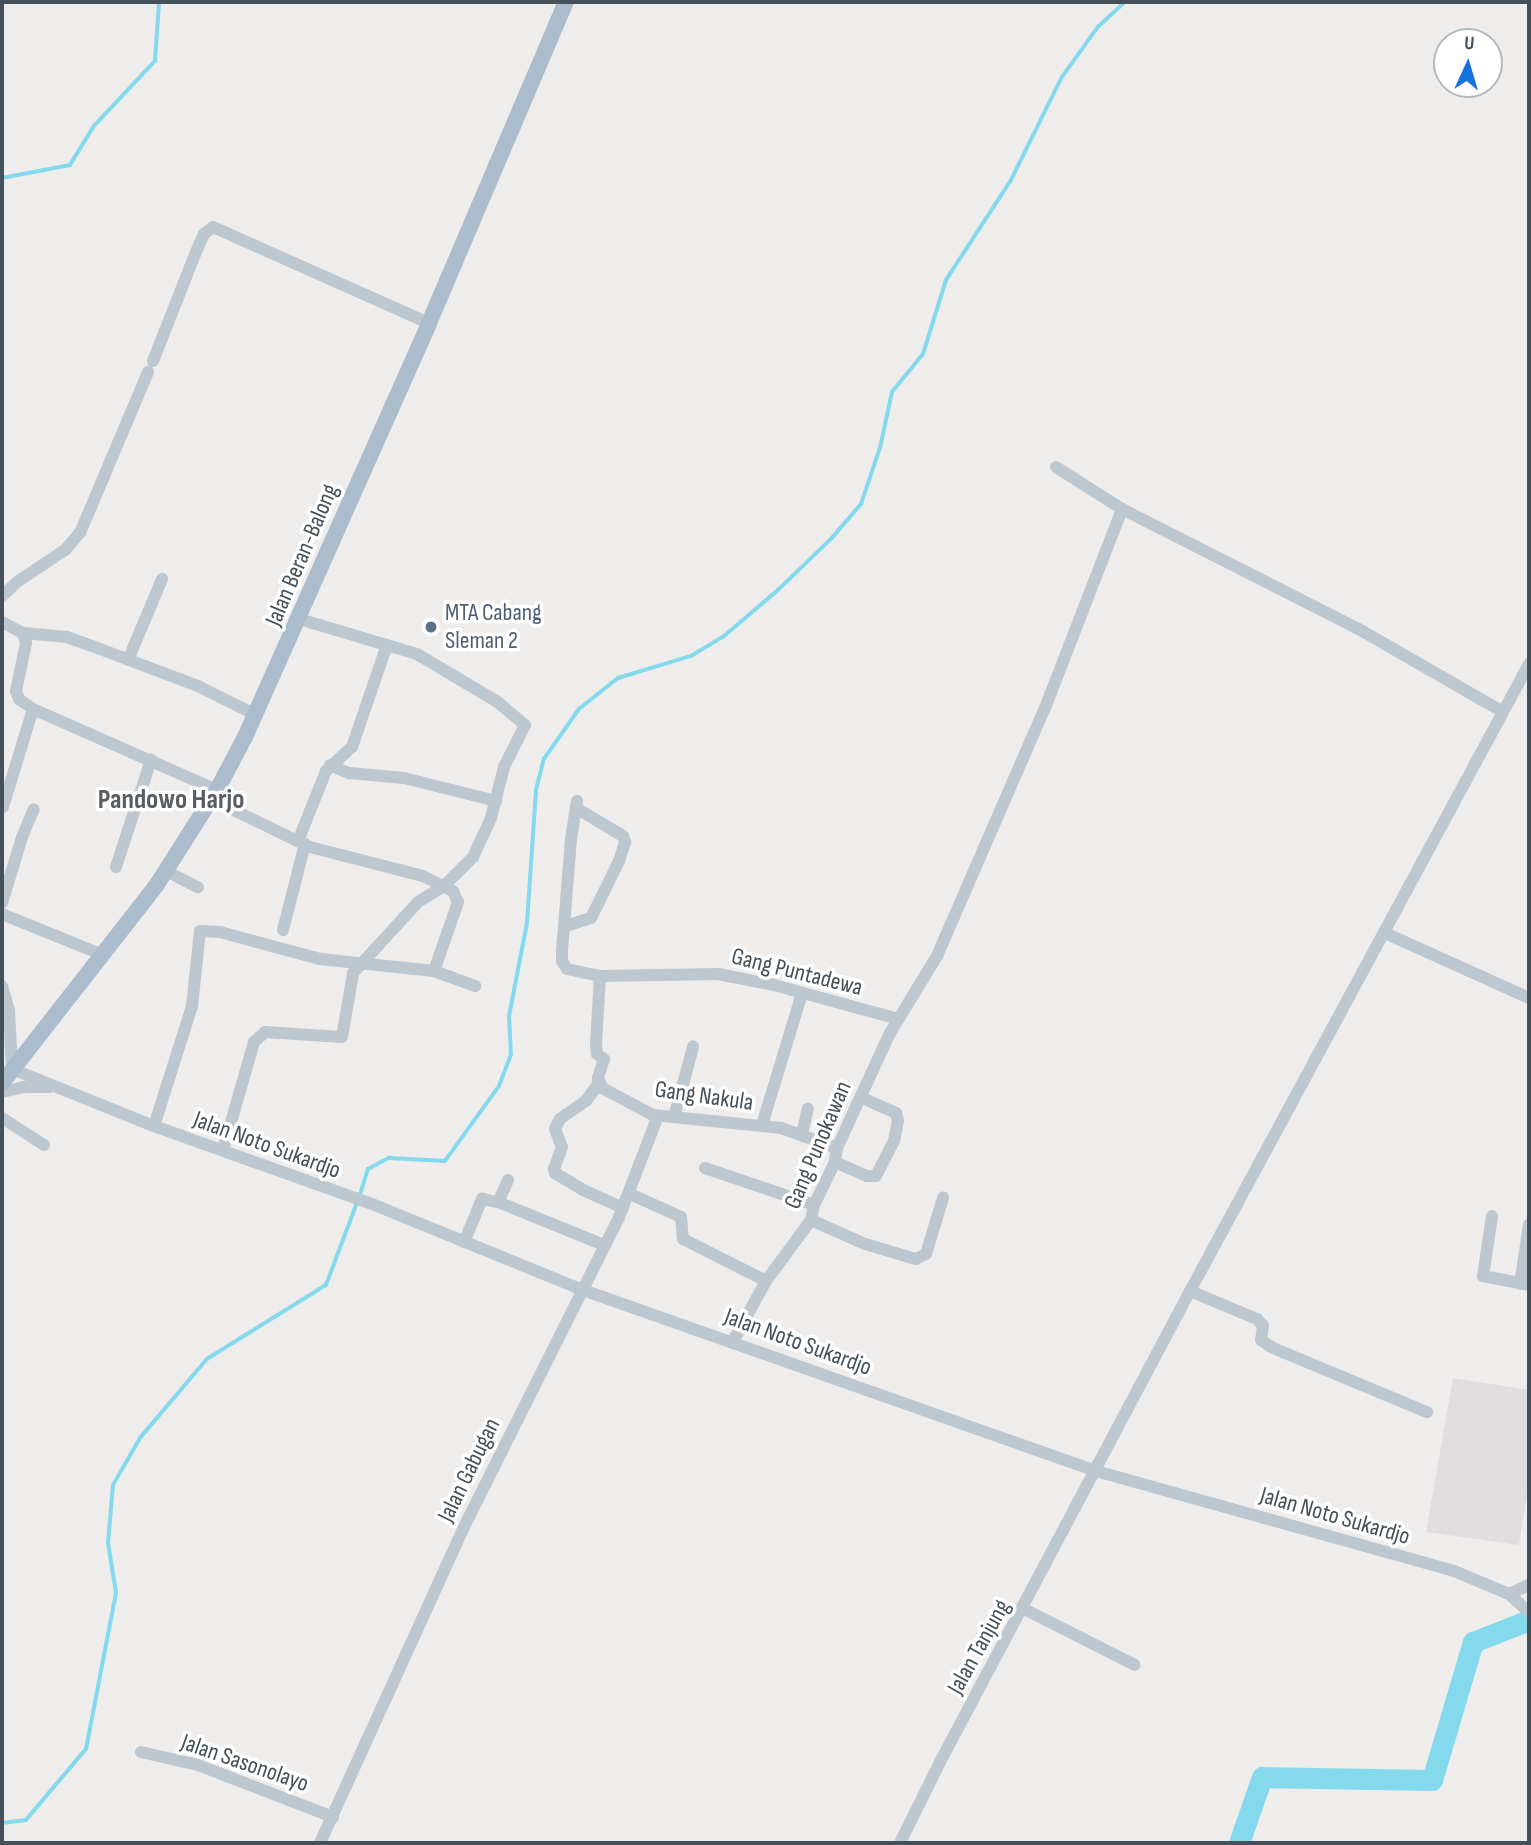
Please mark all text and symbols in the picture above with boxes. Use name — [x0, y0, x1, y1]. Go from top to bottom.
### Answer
north arrow — [1433, 28, 1503, 98]
text: U — [1464, 32, 1475, 55]
street label: Jalan Beran-Balong — [259, 480, 345, 630]
place label: MTA Cabang Sleman 2 — [445, 599, 542, 655]
marker: MTA Cabang Sleman 2 — [423, 619, 439, 635]
district label: Pandowo Harjo — [98, 783, 244, 817]
street label: Gang Puntadewa — [729, 942, 865, 1002]
street label: Gang Nakula — [653, 1075, 755, 1117]
street label: Gang Punokawan — [778, 1077, 858, 1213]
street label: Jalan Noto Sukardjo — [189, 1105, 345, 1185]
street label: Jalan Noto Sukardjo — [720, 1302, 876, 1382]
street label: Jalan Gabugan — [432, 1413, 506, 1527]
street label: Jalan Noto Sukardjo — [1257, 1481, 1413, 1551]
street label: Jalan Tanjung — [941, 1595, 1017, 1699]
street label: Jalan Sasonolayo — [178, 1728, 312, 1798]

